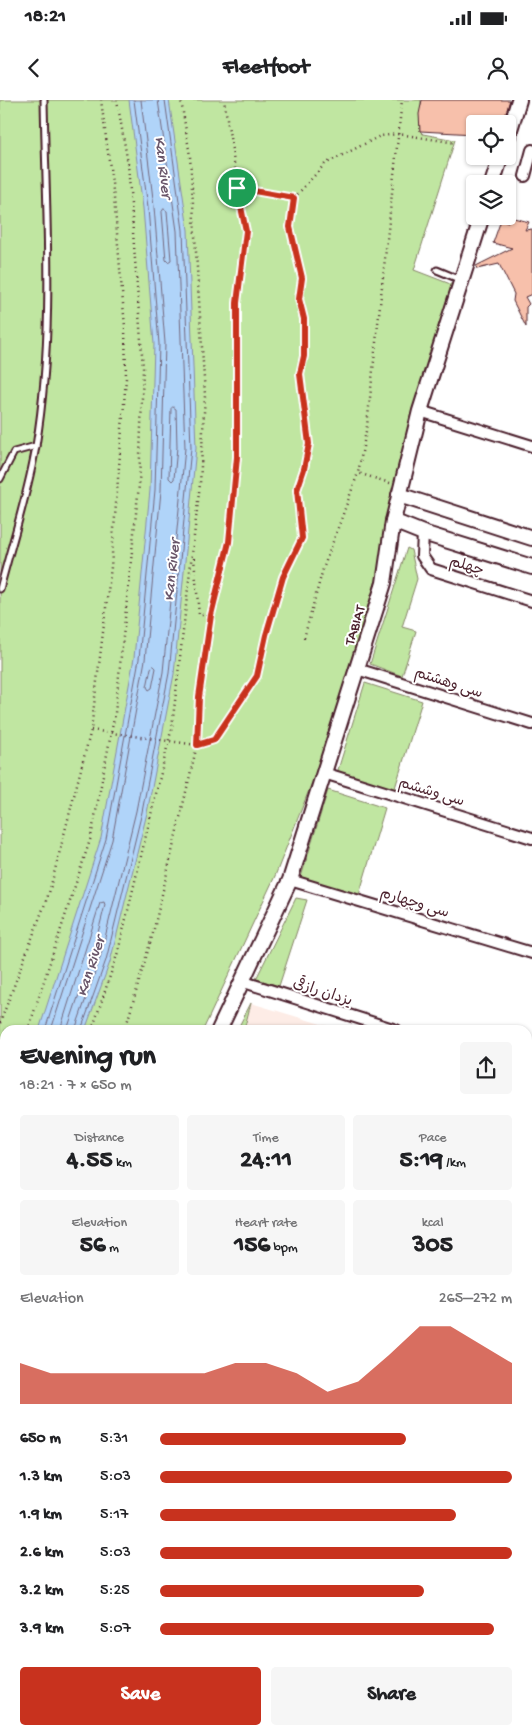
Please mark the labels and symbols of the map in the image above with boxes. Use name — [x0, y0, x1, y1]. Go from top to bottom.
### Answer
water label: Kan River — [148, 136, 175, 203]
pin — [216, 167, 258, 209]
water label: Kan River — [161, 535, 187, 602]
street label: چهلم — [447, 553, 486, 582]
street label: TABIAT — [341, 602, 371, 649]
street label: سی وهشتم — [412, 664, 485, 704]
street label: سی وششم — [396, 774, 466, 812]
street label: سی وچهارم — [378, 885, 451, 923]
water label: Kan River — [74, 932, 112, 999]
street label: یزدان رازقی — [290, 971, 356, 1011]

